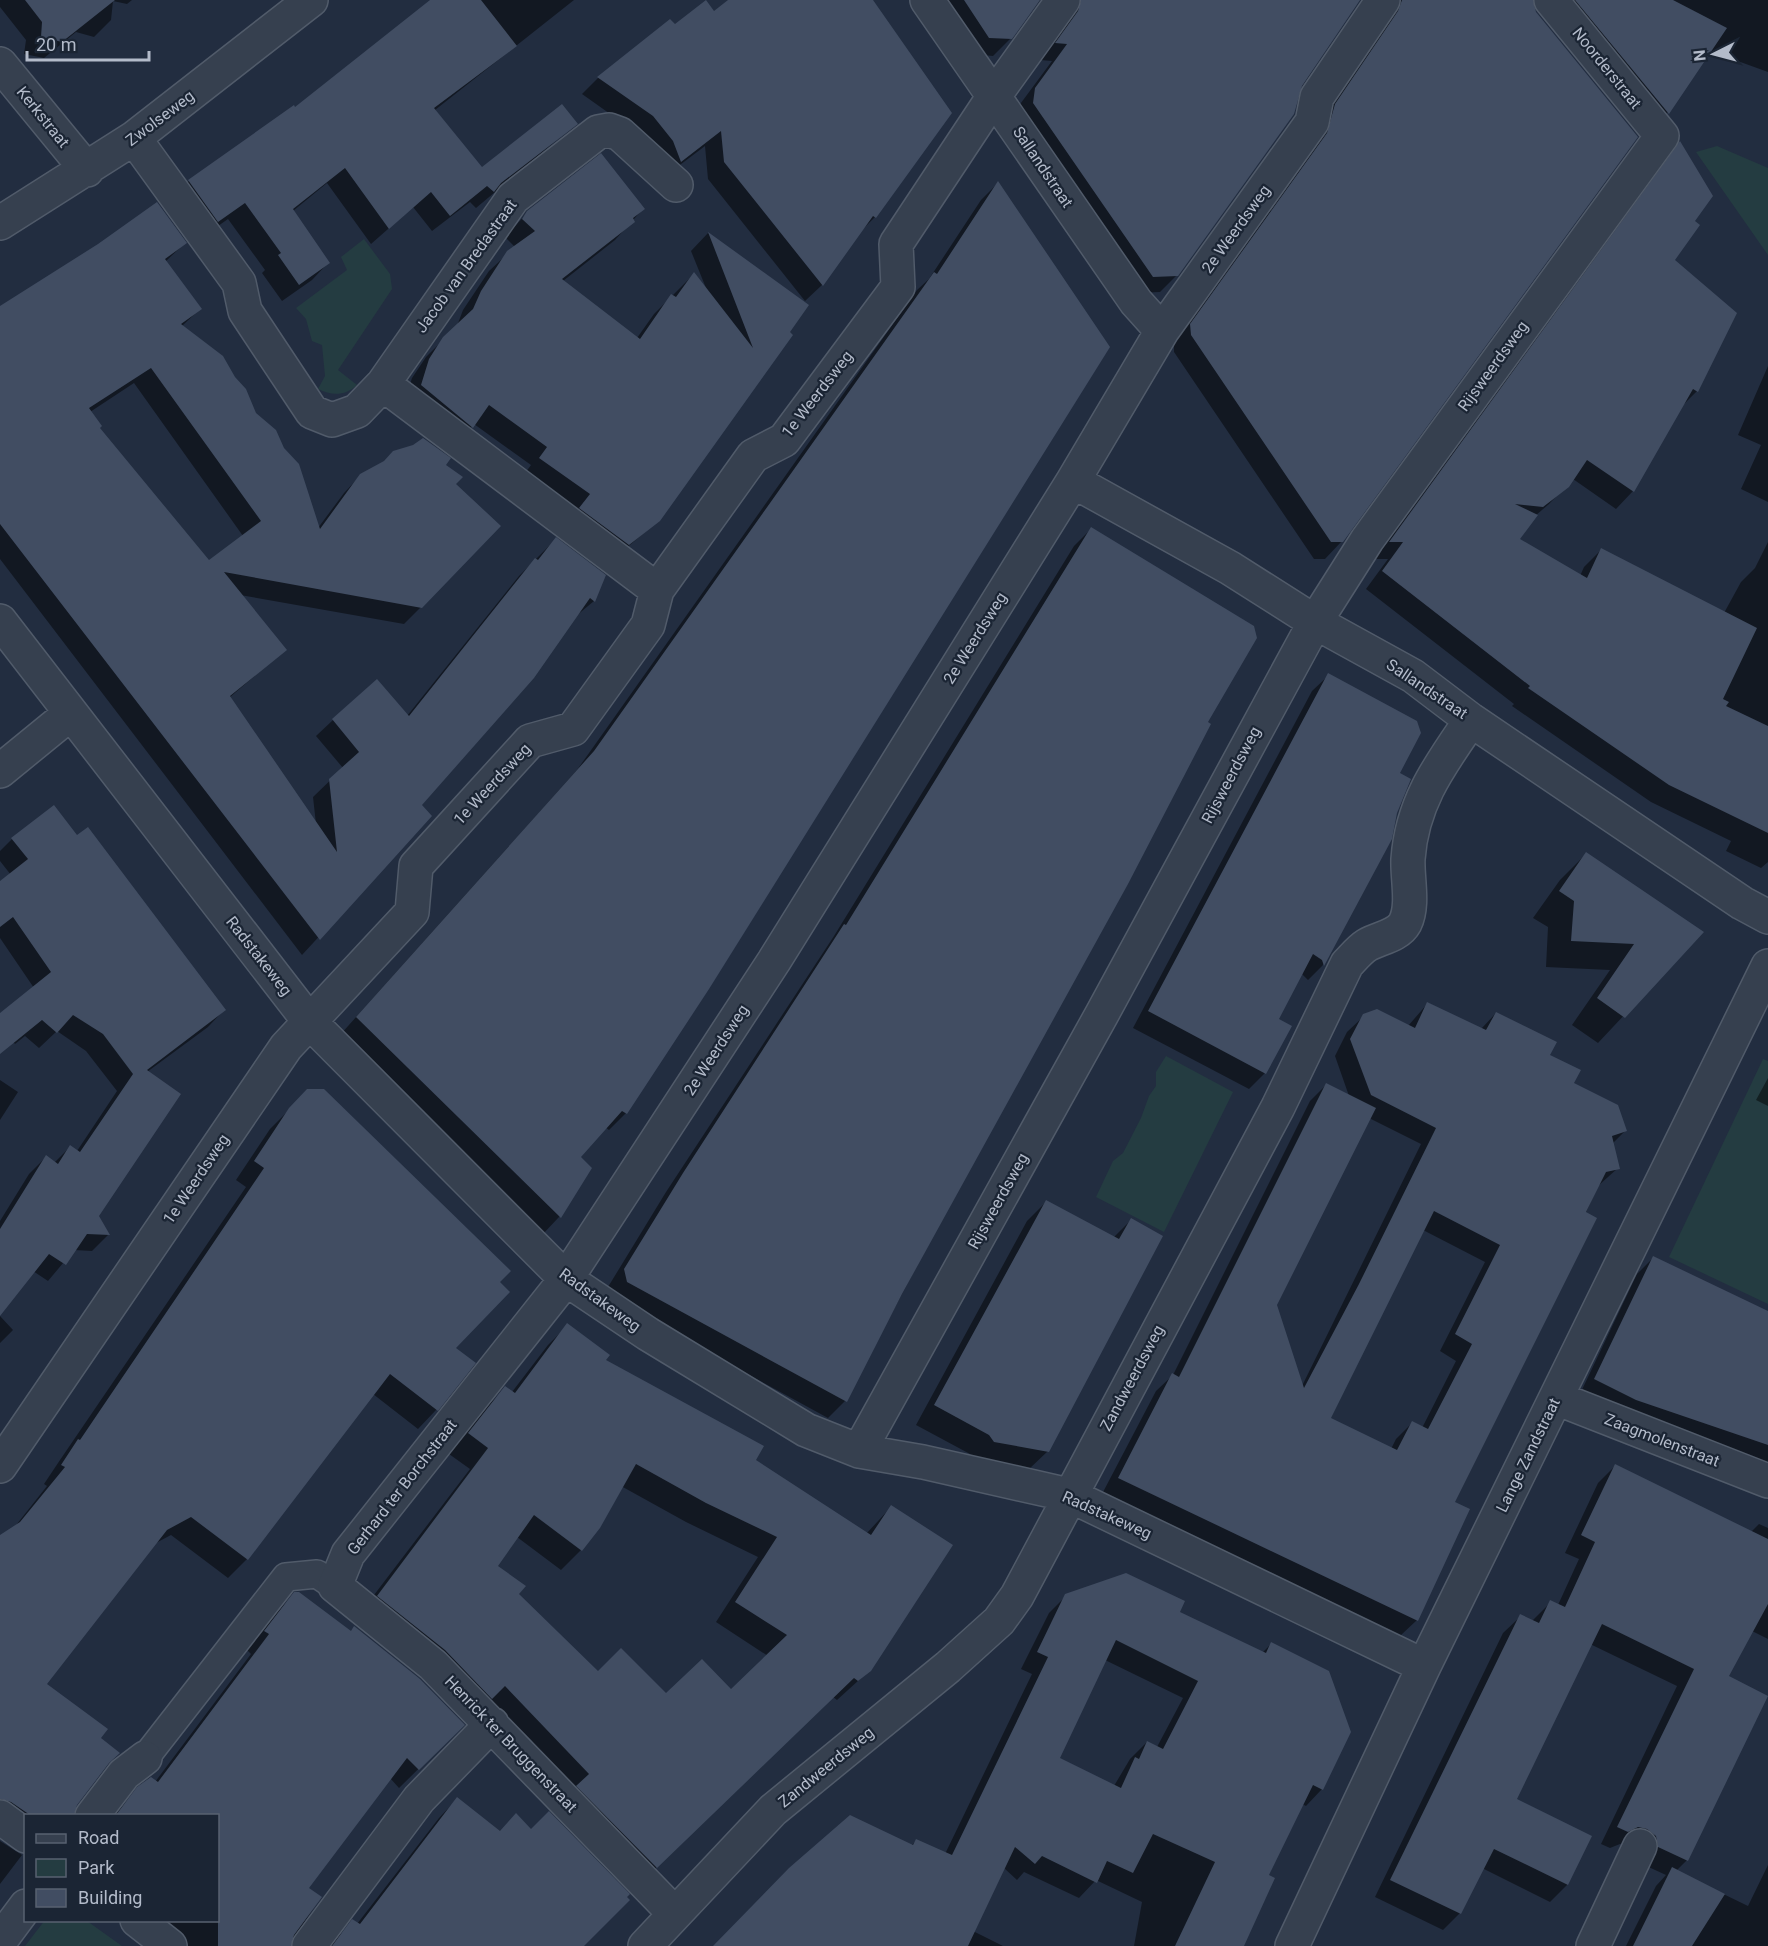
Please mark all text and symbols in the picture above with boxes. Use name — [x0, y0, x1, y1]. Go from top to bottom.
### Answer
scale bar — [27, 24, 148, 62]
street label: Noorderstraat — [1568, 24, 1646, 112]
north arrow — [1684, 24, 1744, 84]
text: 20 m — [36, 34, 76, 55]
text: N — [1690, 49, 1710, 62]
street label: Kerkstraat — [13, 83, 73, 151]
street label: Zwolseweg — [122, 86, 198, 150]
street label: Sallandstraat — [1009, 123, 1077, 211]
street label: 2e Weerdsweg — [1198, 181, 1274, 277]
street label: Jacob van Bredastraat — [411, 196, 521, 336]
street label: Rijsweerdsweg — [1454, 317, 1532, 415]
street label: 1e Weerdsweg — [777, 347, 857, 441]
street label: 2e Weerdsweg — [939, 589, 1011, 687]
street label: Sallandstraat — [1383, 655, 1471, 723]
street label: Rijsweerdsweg — [1198, 723, 1264, 827]
street label: 1e Weerdsweg — [449, 739, 535, 829]
street label: Radstakeweg — [222, 912, 296, 1000]
street label: 2e Weerdsweg — [680, 1001, 752, 1099]
street label: 1e Weerdsweg — [159, 1130, 233, 1228]
street label: Rijsweerdsweg — [964, 1150, 1032, 1252]
street label: Radstakeweg — [556, 1264, 644, 1336]
street label: Zandweerdsweg — [1096, 1322, 1168, 1434]
street label: Lange Zandstraat — [1492, 1395, 1564, 1515]
street label: Zaagmolenstraat — [1602, 1409, 1722, 1471]
street label: Gerhard ter Borchstraat — [343, 1416, 461, 1558]
street label: Radstakeweg — [1059, 1487, 1155, 1543]
street label: Henrick ter Bruggenstraat — [441, 1672, 581, 1816]
street label: Zandweerdsweg — [774, 1723, 878, 1811]
legend — [24, 1814, 219, 1922]
text: Road — [78, 1827, 119, 1848]
text: Park — [78, 1857, 115, 1878]
text: Building — [78, 1887, 142, 1908]

